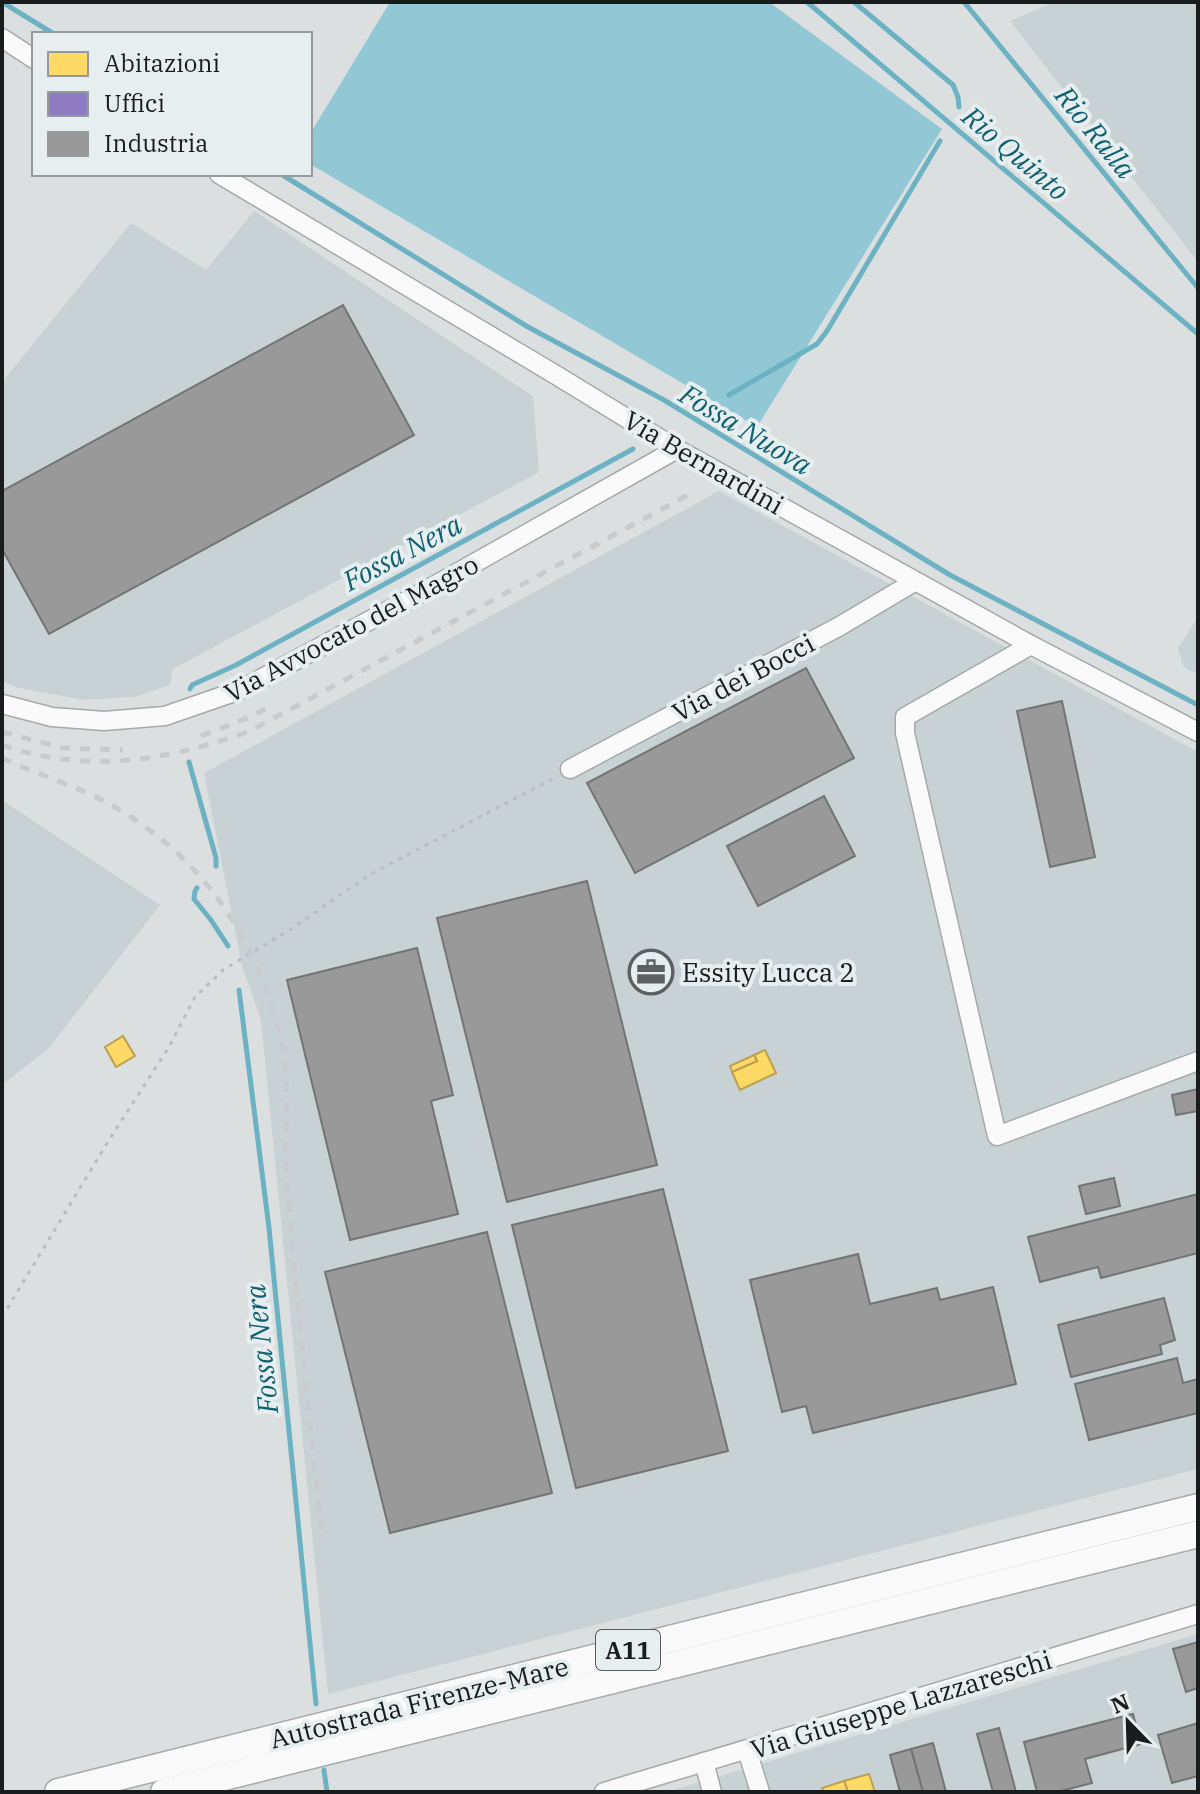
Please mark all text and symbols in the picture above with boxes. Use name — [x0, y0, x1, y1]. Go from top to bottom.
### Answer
legend — [32, 32, 312, 176]
text: Abitazioni — [104, 47, 220, 79]
water label: Rio Ralla — [1047, 77, 1145, 186]
text: Uffici — [104, 87, 165, 119]
water label: Rio Quinto — [954, 97, 1077, 208]
text: Industria — [104, 127, 208, 159]
water label: Fossa Nuova — [672, 375, 819, 483]
street label: Via Bernardini — [618, 402, 790, 522]
water label: Fossa Nera — [335, 505, 468, 599]
street label: Via Avvocato del Magro — [218, 547, 484, 709]
street label: Via dei Bocci — [666, 625, 820, 729]
office icon: Essity Lucca 2 — [627, 948, 675, 996]
place label: Essity Lucca 2 — [682, 955, 855, 989]
water label: Fossa Nera — [236, 1283, 286, 1416]
road number: A11 — [596, 1630, 660, 1670]
street label: Via Giuseppe Lazzareschi — [746, 1642, 1056, 1766]
street label: Autostrada Firenze-Mare — [266, 1648, 572, 1756]
north arrow — [1088, 1682, 1168, 1762]
text: N — [1106, 1686, 1134, 1720]

